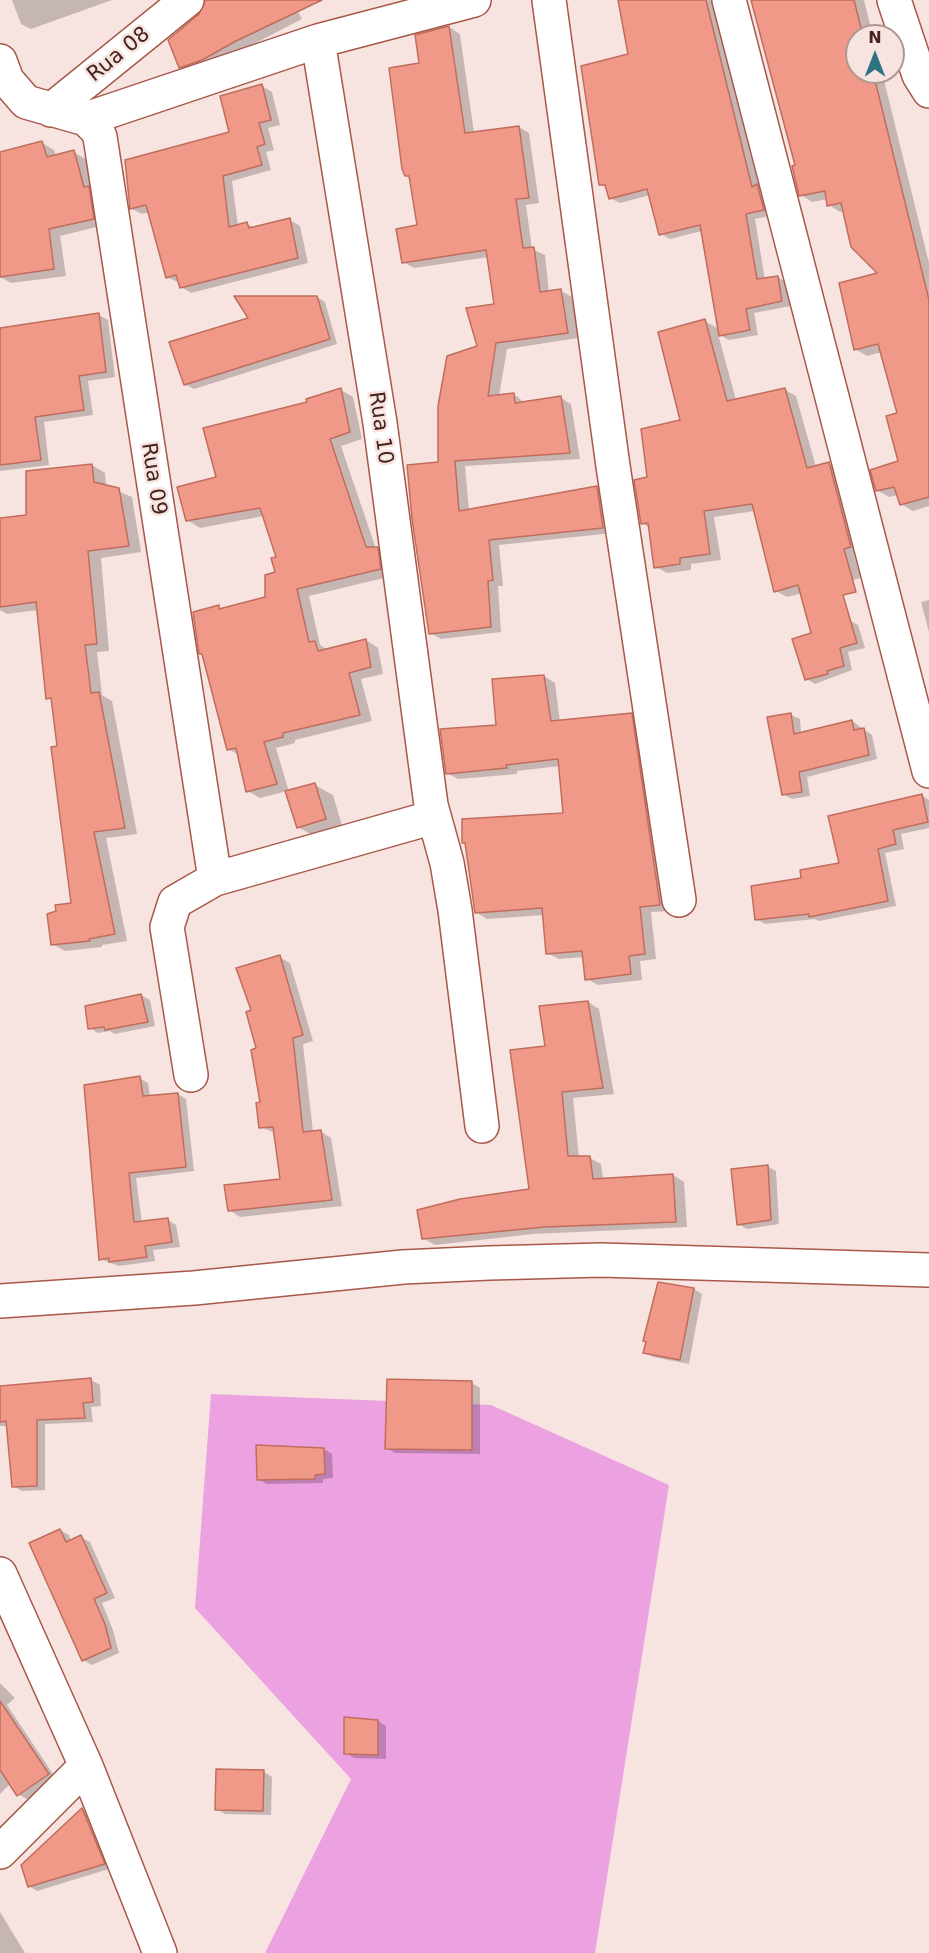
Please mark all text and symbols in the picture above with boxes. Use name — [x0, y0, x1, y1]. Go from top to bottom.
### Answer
street label: Rua 08 — [83, 22, 155, 88]
north arrow — [845, 24, 905, 84]
text: N — [868, 28, 882, 47]
street label: Rua 10 — [362, 390, 398, 466]
street label: Rua 09 — [135, 441, 171, 517]

